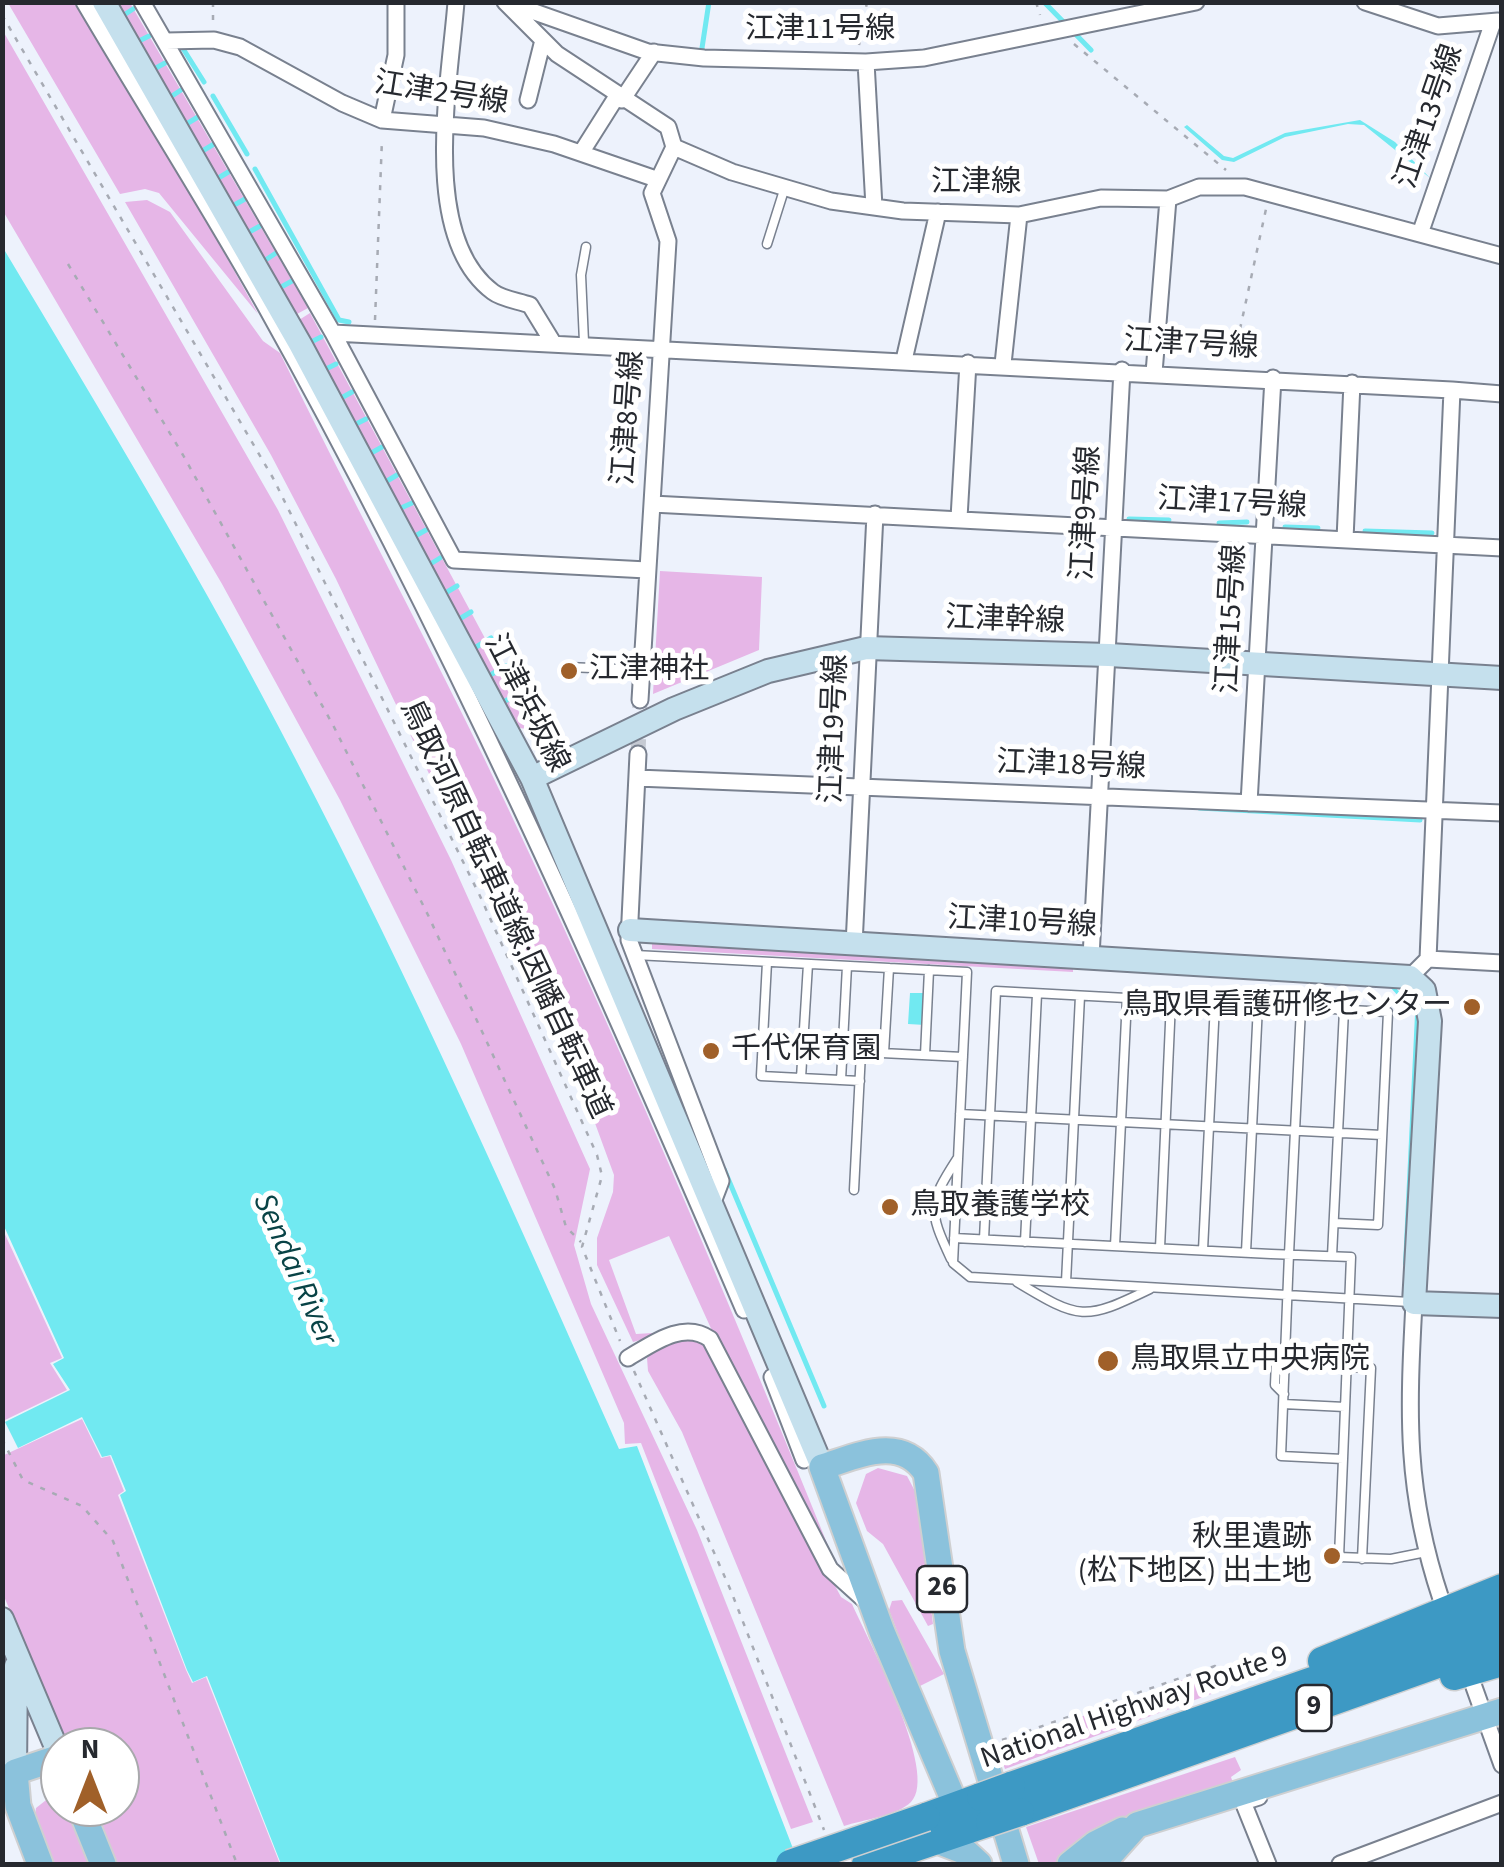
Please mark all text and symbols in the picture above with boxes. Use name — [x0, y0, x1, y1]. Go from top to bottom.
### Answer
street label: 江津11号線 — [745, 13, 895, 49]
street label: 江津13号線 — [1390, 40, 1472, 194]
street label: 江津2号線 — [372, 67, 510, 123]
street label: 江津線 — [931, 166, 1021, 202]
street label: 江津7号線 — [1123, 324, 1259, 368]
street label: 江津8号線 — [607, 349, 653, 487]
street label: 江津9号線 — [1066, 445, 1110, 581]
street label: 江津17号線 — [1156, 483, 1308, 527]
street label: 江津15号線 — [1211, 543, 1255, 695]
street label: 江津幹線 — [944, 602, 1066, 642]
street label: 江津浜坂線 — [475, 629, 575, 779]
place label: 江津神社 — [589, 653, 709, 689]
street label: 江津19号線 — [815, 654, 857, 804]
marker: 江津神社 — [558, 660, 580, 682]
street label: 鳥取河原自転車道線;因幡自転車道 — [391, 695, 617, 1125]
street label: 江津18号線 — [996, 746, 1146, 788]
street label: 江津10号線 — [946, 902, 1098, 946]
place label: 鳥取県看護研修センター — [1122, 989, 1452, 1025]
marker: 鳥取県看護研修センター — [1461, 996, 1483, 1018]
place label: 千代保育園 — [731, 1033, 881, 1069]
marker: 千代保育園 — [700, 1040, 722, 1062]
water label: Sendai River — [242, 1188, 344, 1352]
place label: 鳥取養護学校 — [910, 1189, 1090, 1225]
marker: 鳥取養護学校 — [879, 1196, 901, 1218]
place label: 鳥取県立中央病院 — [1130, 1343, 1370, 1379]
marker: 鳥取県立中央病院 — [1095, 1348, 1121, 1374]
place label: 秋里遺跡 (松下地区) 出土地 — [1078, 1521, 1312, 1592]
marker: 秋里遺跡 (松下地区) 出土地 — [1321, 1545, 1343, 1567]
road number: 26 — [917, 1566, 967, 1612]
street label: National Highway Route 9 — [977, 1639, 1293, 1779]
road number: 9 — [1296, 1685, 1332, 1731]
north arrow — [40, 1727, 140, 1827]
text: N — [81, 1729, 99, 1769]

